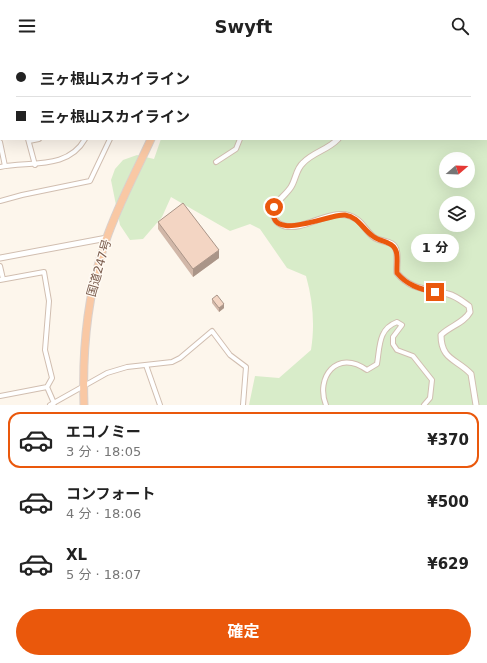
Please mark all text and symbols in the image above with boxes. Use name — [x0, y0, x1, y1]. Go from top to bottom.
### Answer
icon: menu — [16, 15, 38, 37]
icon: search — [449, 15, 471, 37]
text: Swyft — [215, 16, 272, 37]
text: 三ヶ根山スカイライン — [40, 70, 190, 88]
text: 三ヶ根山スカイライン — [40, 108, 190, 126]
north arrow — [439, 152, 475, 188]
map controls — [439, 152, 475, 232]
button: layers — [439, 196, 475, 232]
route start — [265, 198, 283, 216]
callout: 1 分 — [411, 234, 459, 262]
street label: 国道247号 — [84, 238, 114, 298]
text: 1 分 — [422, 240, 448, 255]
route end — [426, 283, 444, 301]
icon: car — [18, 422, 54, 458]
text: エコノミー — [66, 423, 141, 441]
text: ¥370 — [427, 431, 469, 449]
text: 3 分 · 18:05 — [66, 444, 141, 459]
icon: car — [18, 484, 54, 520]
text: コンフォート — [66, 485, 156, 503]
text: ¥500 — [427, 493, 469, 511]
text: 4 分 · 18:06 — [66, 506, 141, 521]
icon: car — [18, 546, 54, 582]
text: XL — [66, 546, 87, 564]
text: ¥629 — [427, 555, 469, 573]
text: 5 分 · 18:07 — [66, 567, 141, 582]
button: 確定 — [16, 609, 471, 655]

